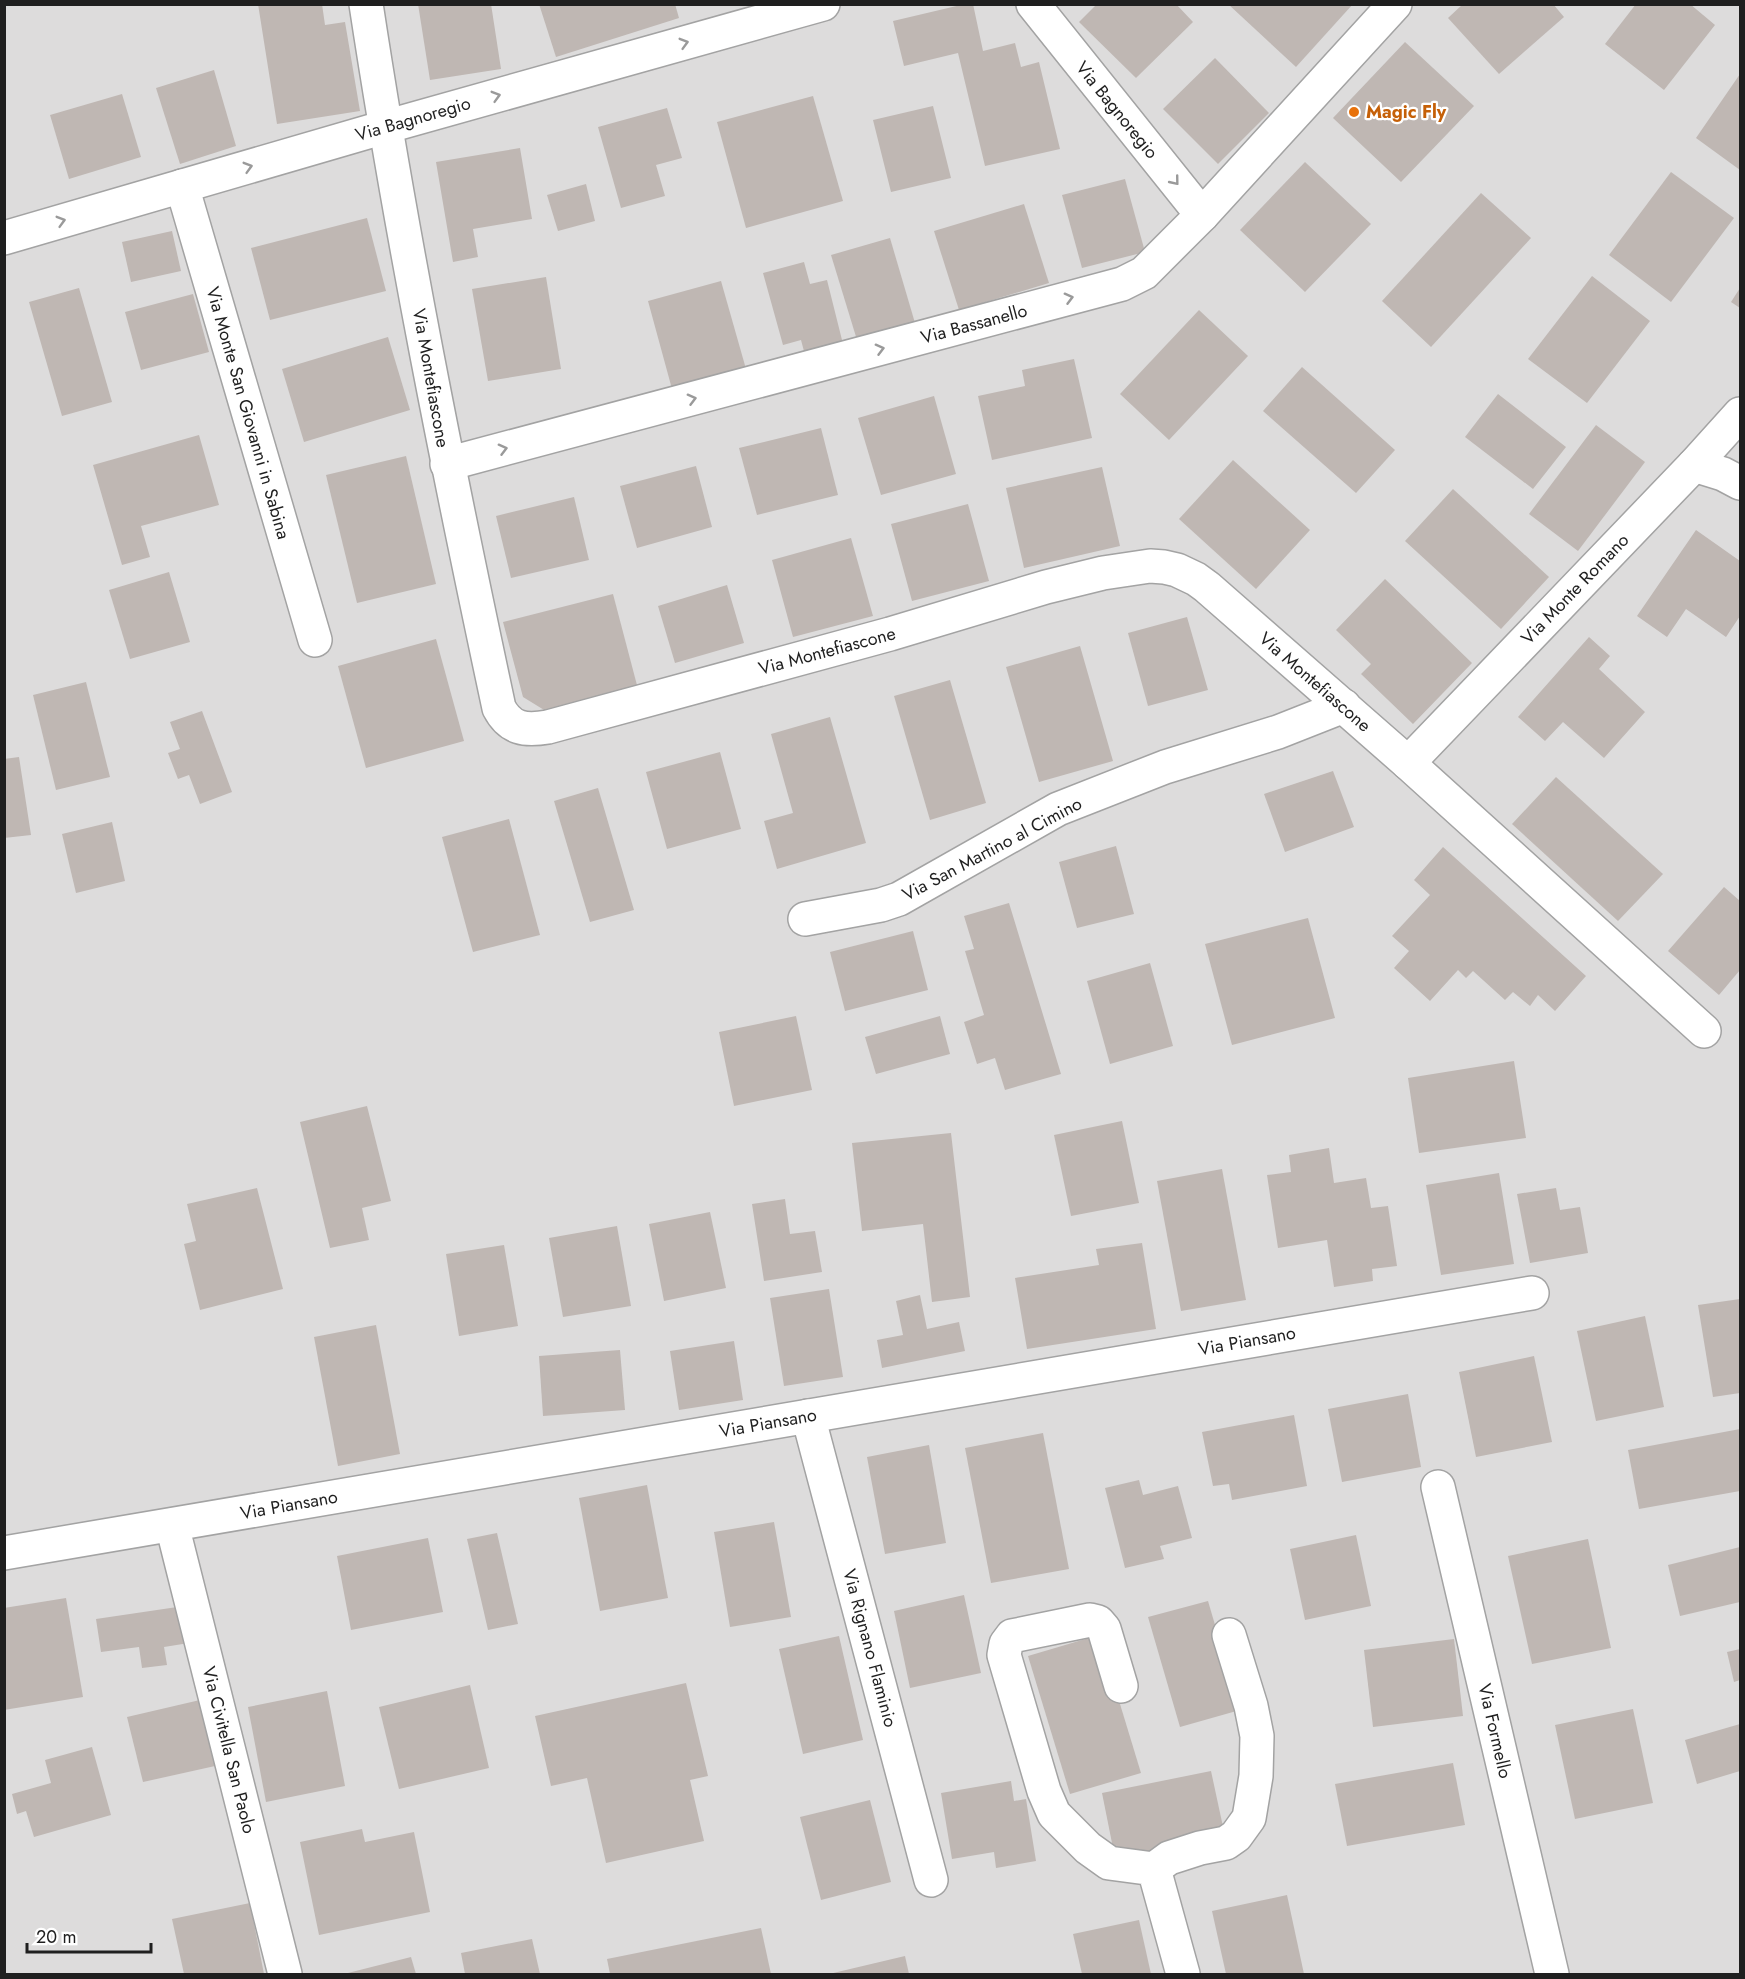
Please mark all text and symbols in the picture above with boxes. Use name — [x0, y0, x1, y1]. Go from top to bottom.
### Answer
one-way arrow — [679, 38, 689, 51]
street label: Via Bagnoregio — [1070, 56, 1165, 164]
street label: Via Bagnoregio — [352, 90, 474, 148]
one-way arrow — [490, 91, 501, 103]
place label: Magic Fly — [1366, 99, 1447, 125]
marker: Magic Fly — [1347, 105, 1361, 119]
one-way arrow — [242, 162, 253, 174]
one-way arrow — [1167, 174, 1178, 185]
one-way arrow — [55, 216, 66, 228]
street label: Via Monte San Giovanni in Sabina — [199, 284, 297, 542]
one-way arrow — [1063, 293, 1073, 306]
street label: Via Bassanello — [918, 297, 1030, 351]
street label: Via Montefiascone — [406, 306, 456, 450]
one-way arrow — [875, 343, 885, 356]
one-way arrow — [687, 393, 697, 406]
one-way arrow — [497, 444, 508, 456]
street label: Via Monte Romano — [1515, 528, 1635, 650]
street label: Via Montefiascone — [756, 620, 898, 682]
street label: Via Montefiascone — [1253, 626, 1377, 738]
street label: Via San Martino al Cimino — [897, 790, 1087, 907]
street label: Via Piansano — [1196, 1320, 1298, 1362]
street label: Via Piansano — [717, 1402, 819, 1444]
street label: Via Piansano — [238, 1484, 340, 1526]
street label: Via Rignano Flaminio — [836, 1566, 904, 1730]
street label: Via Civitella San Paolo — [196, 1664, 262, 1836]
street label: Via Formello — [1471, 1681, 1519, 1781]
scale bar — [27, 1916, 152, 1954]
text: 20 m — [36, 1924, 76, 1950]

